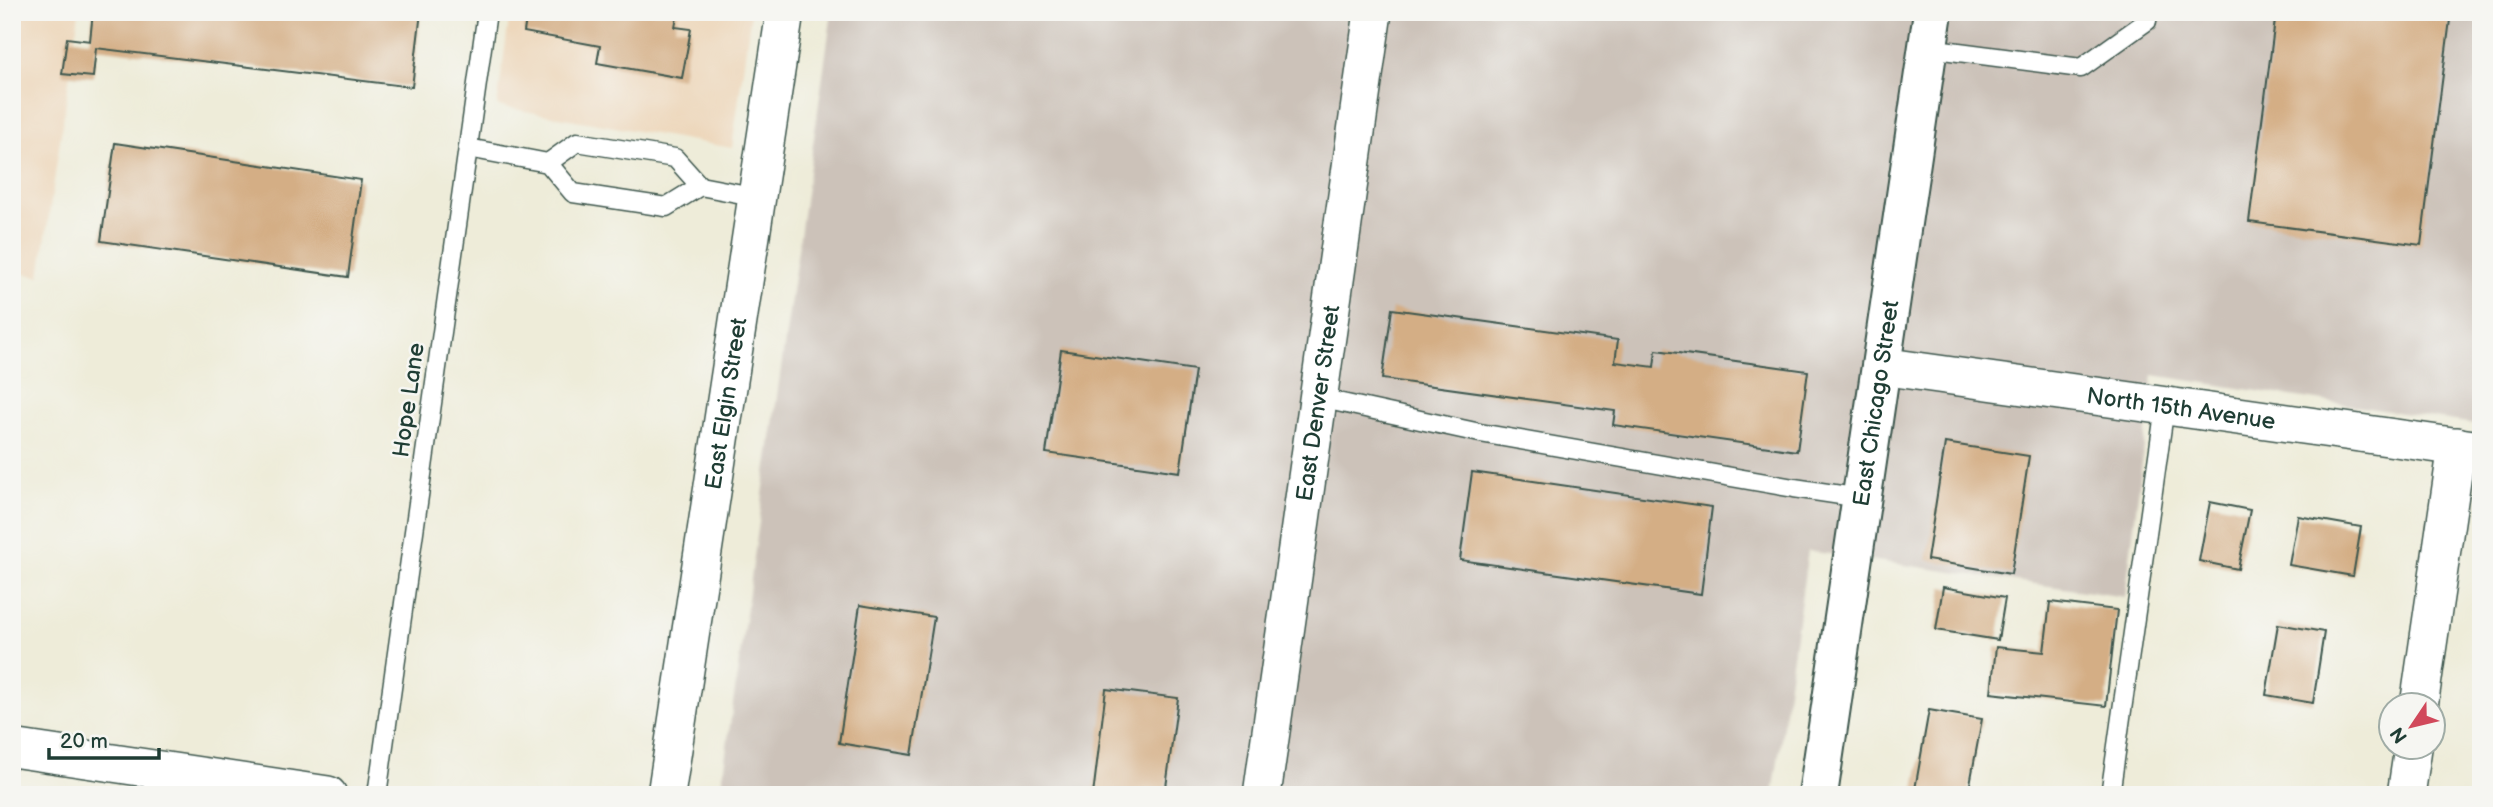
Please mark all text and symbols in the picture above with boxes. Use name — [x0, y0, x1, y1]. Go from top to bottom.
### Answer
street label: East Chicago Street — [1848, 298, 1905, 508]
street label: East Denver Street — [1291, 303, 1346, 503]
street label: East Elgin Street — [700, 316, 753, 492]
street label: Hope Lane — [387, 341, 431, 459]
street label: North 15th Avenue — [2085, 382, 2277, 436]
north arrow — [2378, 692, 2448, 762]
scale bar — [49, 716, 159, 760]
text: N — [2386, 722, 2413, 747]
text: 20 m — [60, 729, 108, 754]

